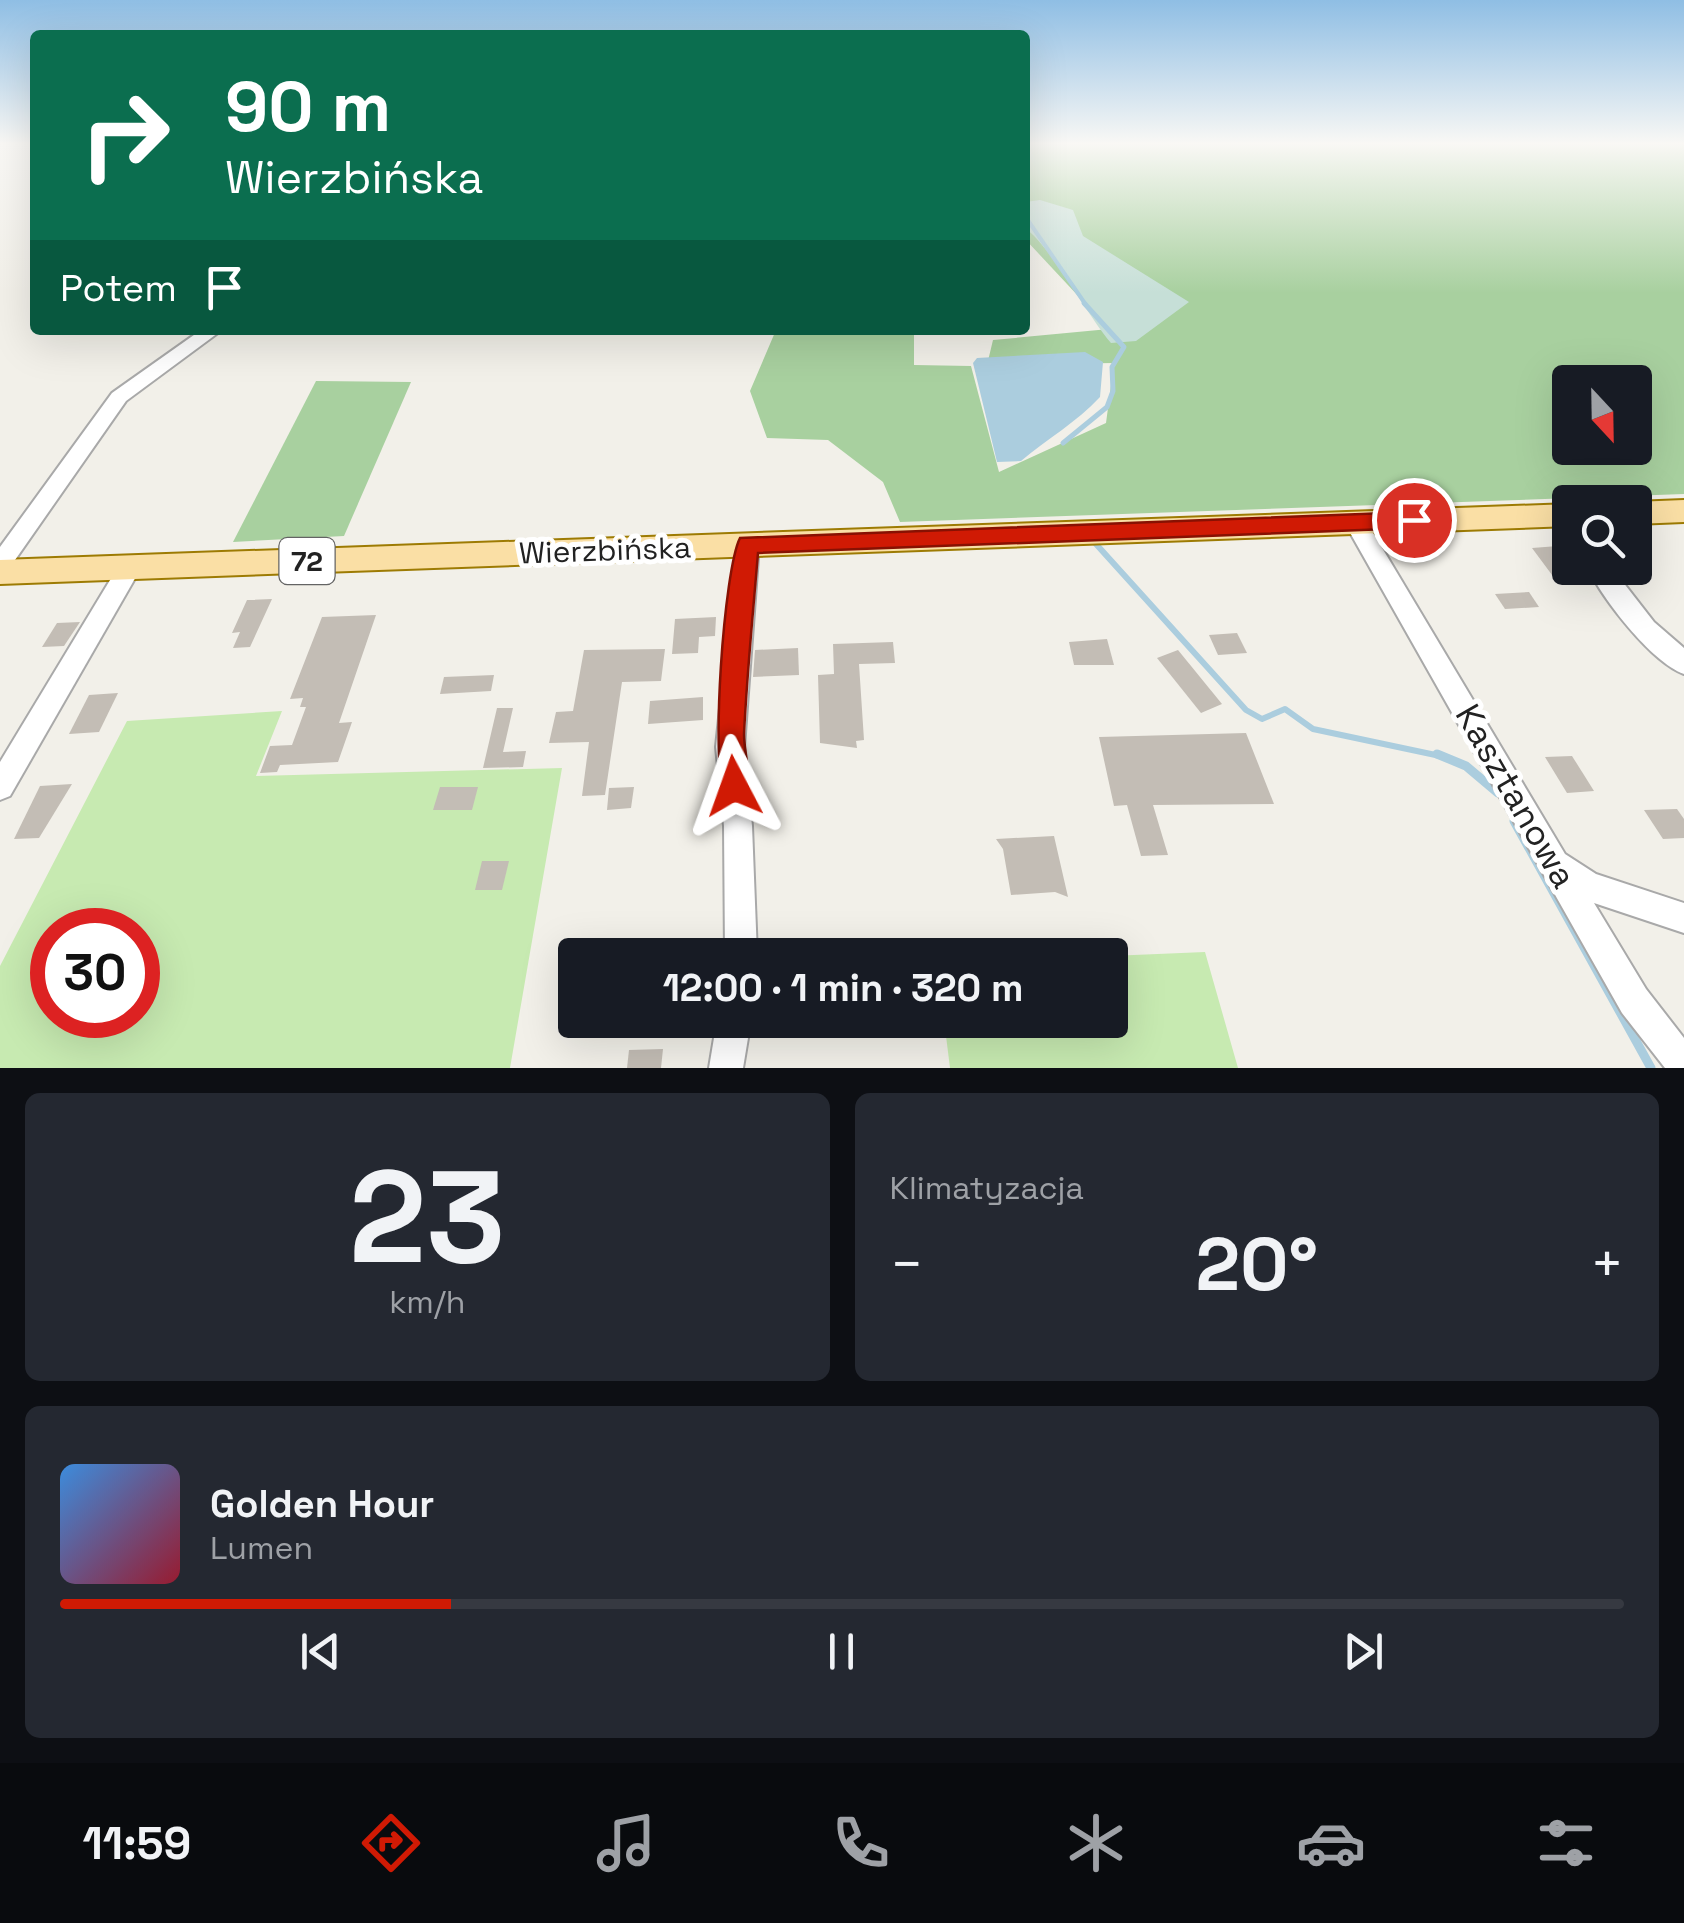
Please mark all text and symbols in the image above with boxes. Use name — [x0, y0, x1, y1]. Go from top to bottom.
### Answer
text: 90 m — [225, 62, 391, 151]
icon: right — [60, 70, 190, 200]
text: Wierzbińska — [225, 149, 483, 206]
icon: arrive — [197, 260, 252, 315]
text: Potem — [60, 264, 177, 312]
north arrow — [1552, 365, 1652, 465]
map controls — [1552, 365, 1652, 585]
pin — [1372, 478, 1457, 563]
button: search — [1552, 485, 1652, 585]
icon: arrive — [1387, 493, 1442, 548]
street label: Wierzbińska — [518, 528, 692, 572]
road number: 72 — [280, 538, 334, 584]
street label: Kasztanowa — [1446, 696, 1586, 896]
position arrow — [682, 734, 786, 838]
speed limit sign: 30 — [30, 908, 160, 1038]
text: 12:00 · 1 min · 320 m — [663, 964, 1023, 1012]
text: 23 — [349, 1134, 505, 1300]
text: Klimatyzacja — [890, 1168, 1084, 1208]
text: 20° — [1195, 1216, 1318, 1312]
text: − — [890, 1229, 924, 1299]
text: + — [1590, 1229, 1624, 1299]
text: km/h — [389, 1282, 465, 1322]
text: Golden Hour — [210, 1480, 434, 1528]
text: Lumen — [210, 1528, 313, 1568]
icon: previous — [293, 1624, 348, 1679]
icon: pause — [814, 1624, 869, 1679]
icon: next — [1336, 1624, 1391, 1679]
icon: directions — [356, 1808, 426, 1878]
icon: music — [591, 1808, 661, 1878]
icon: phone — [826, 1808, 896, 1878]
icon: climate — [1061, 1808, 1131, 1878]
icon: car — [1296, 1808, 1366, 1878]
icon: filters — [1531, 1808, 1601, 1878]
text: 11:59 — [83, 1815, 191, 1872]

